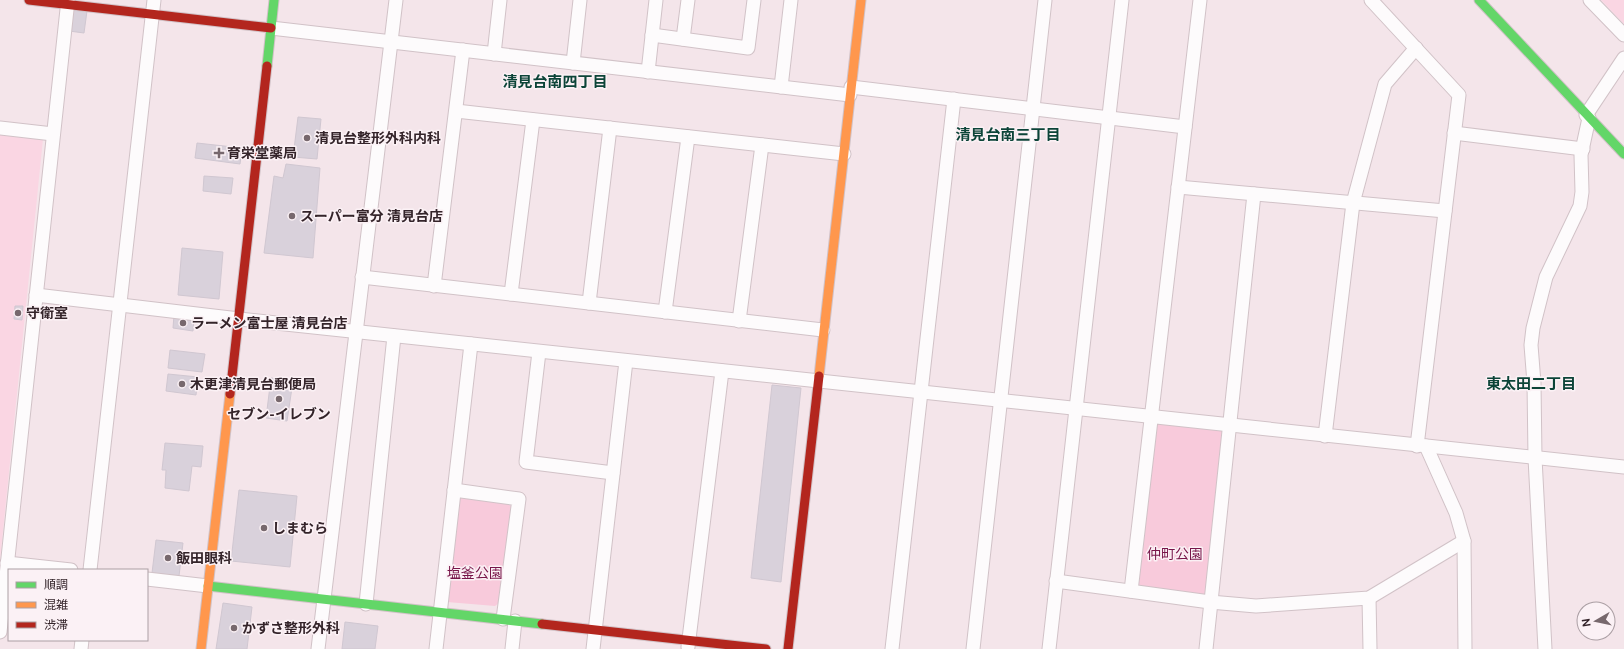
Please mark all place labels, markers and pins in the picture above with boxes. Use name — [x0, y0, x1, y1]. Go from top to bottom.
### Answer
place label: 清見台整形外科内科 — [315, 130, 441, 146]
marker: 清見台整形外科内科 — [302, 133, 312, 143]
place label: 育栄堂薬局 — [227, 145, 297, 161]
marker: 育栄堂薬局 — [214, 148, 224, 158]
place label: スーパー富分 清見台店 — [300, 208, 443, 224]
marker: スーパー富分 清見台店 — [287, 211, 297, 221]
place label: 守衛室 — [26, 305, 68, 321]
marker: 守衛室 — [13, 308, 23, 318]
place label: ラーメン富士屋 清見台店 — [191, 315, 348, 331]
marker: ラーメン富士屋 清見台店 — [178, 318, 188, 328]
place label: 木更津清見台郵便局 — [190, 376, 316, 392]
marker: 木更津清見台郵便局 — [177, 379, 187, 389]
marker: セブン-イレブン — [274, 394, 284, 404]
place label: セブン-イレブン — [227, 406, 331, 422]
place label: しまむら — [272, 520, 328, 536]
marker: しまむら — [259, 523, 269, 533]
place label: 飯田眼科 — [176, 550, 232, 566]
marker: 飯田眼科 — [163, 553, 173, 563]
place label: かずさ整形外科 — [242, 620, 340, 636]
marker: かずさ整形外科 — [229, 623, 239, 633]

